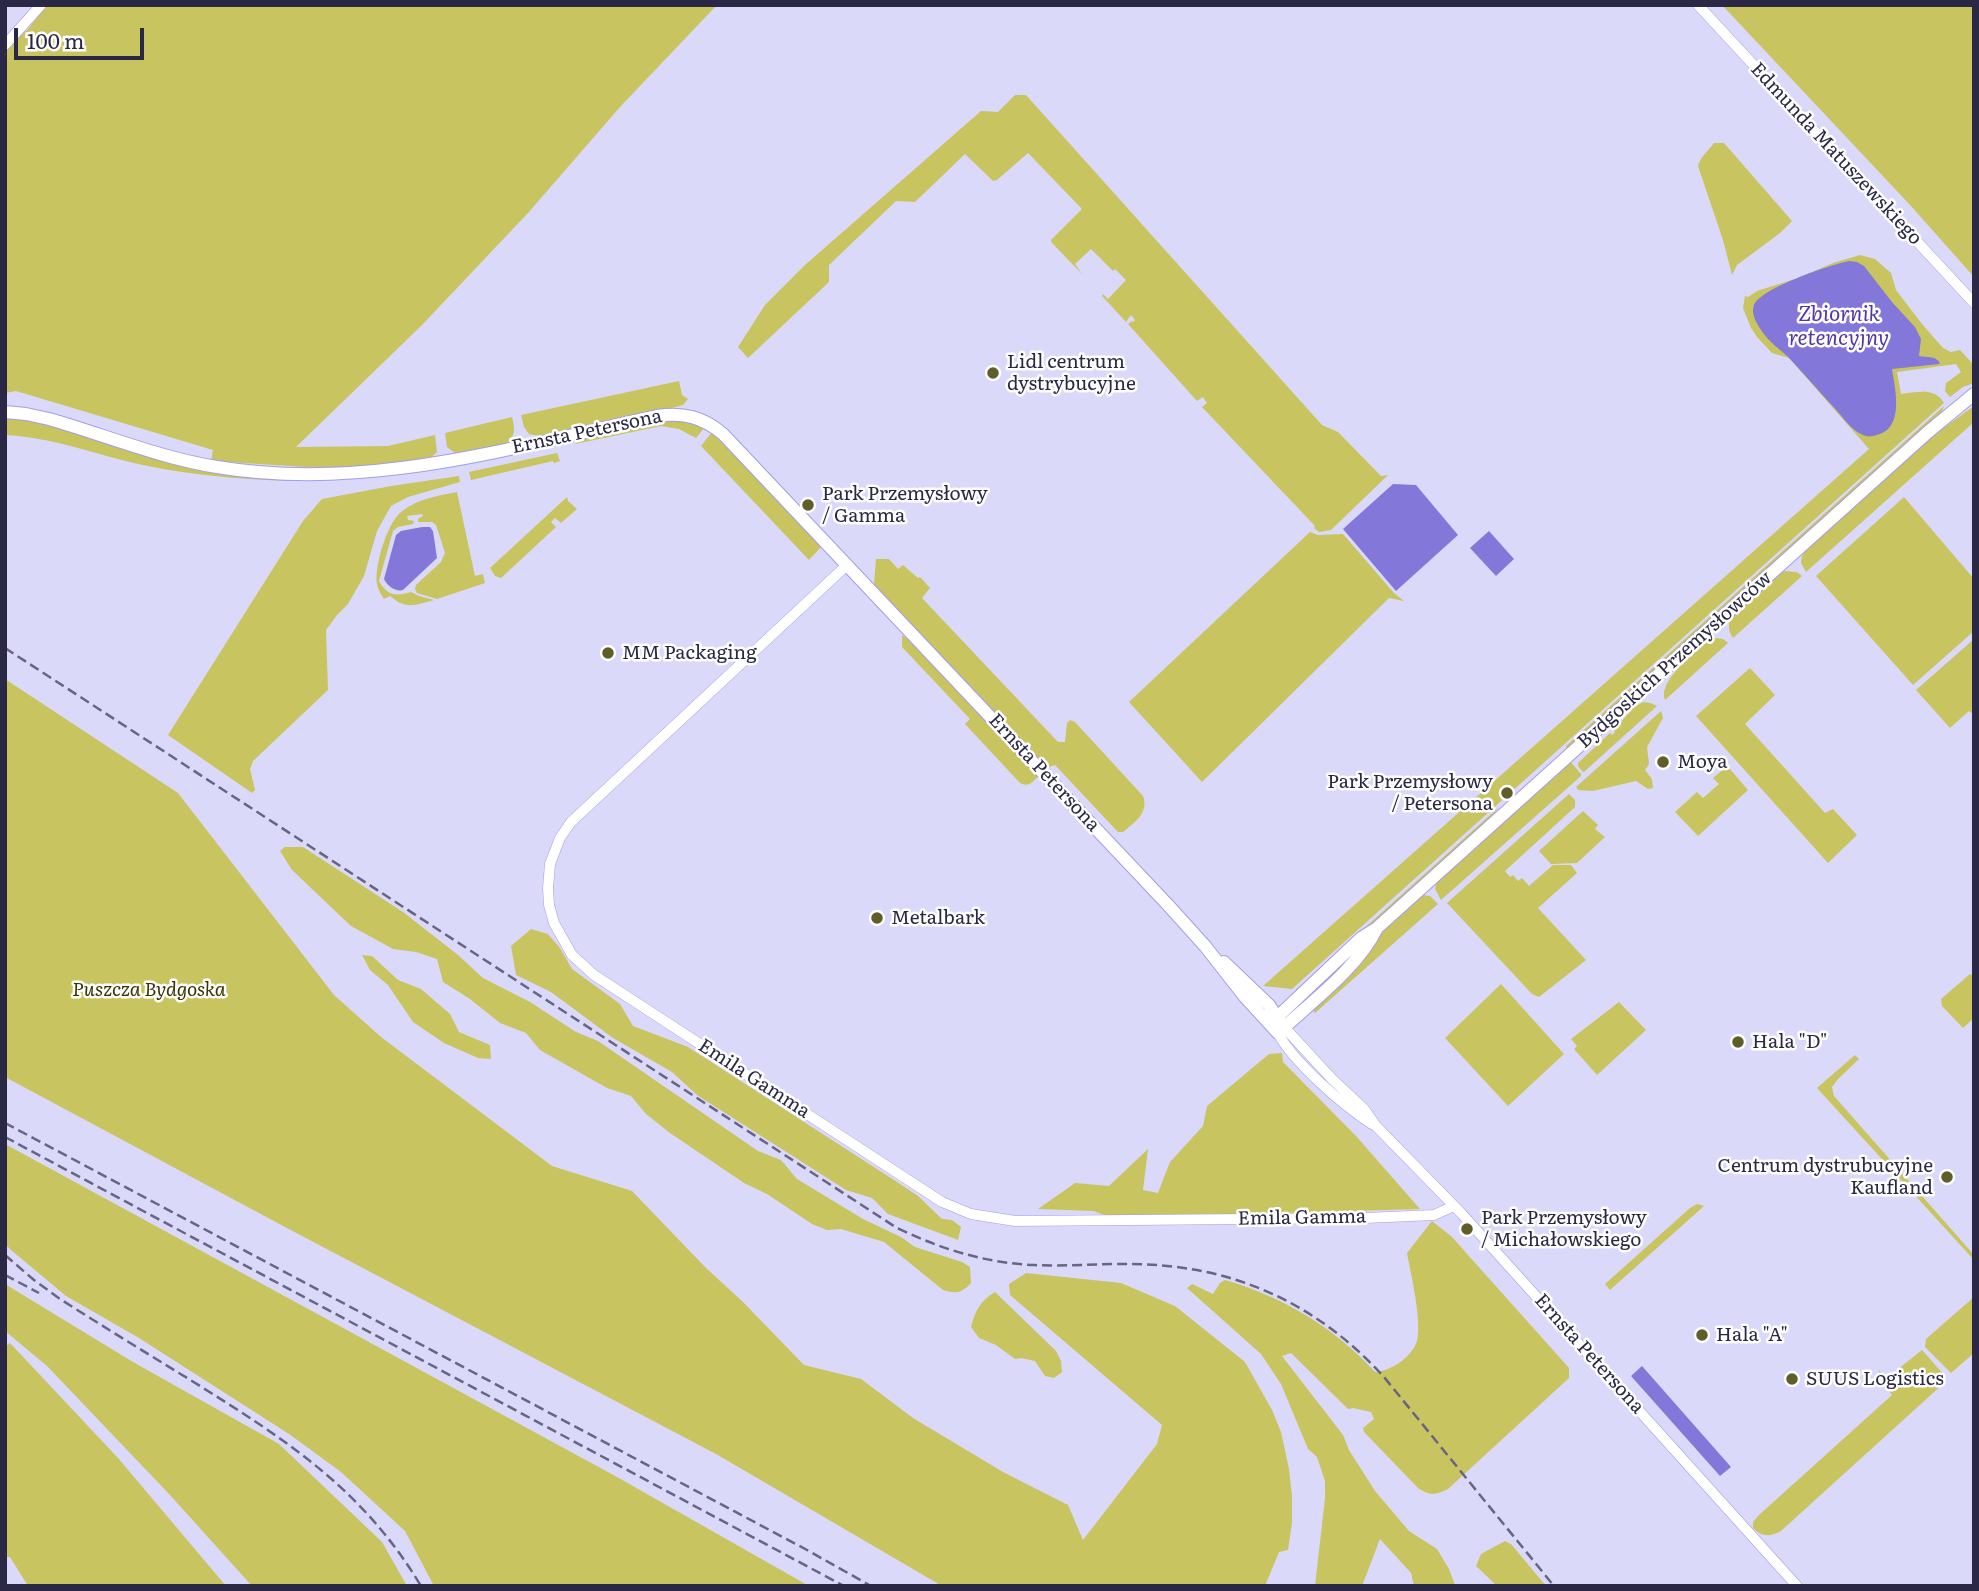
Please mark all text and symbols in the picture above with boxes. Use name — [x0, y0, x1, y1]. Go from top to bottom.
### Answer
scale bar — [18, 14, 147, 58]
text: 100 m — [27, 24, 84, 55]
street label: Edmunda Matuszewskiego — [1745, 58, 1927, 250]
water label: Zbiornik retencyjny — [1789, 302, 1889, 352]
place label: Lidl centrum dystrybucyjne — [1007, 351, 1136, 395]
marker: Lidl centrum dystrybucyjne — [985, 365, 1001, 381]
street label: Ernsta Petersona — [510, 405, 664, 459]
place label: Park Przemysłowy / Gamma — [822, 483, 988, 527]
marker: Park Przemysłowy / Gamma — [800, 497, 816, 513]
street label: Bydgoskich Przemysłowców — [1573, 567, 1777, 753]
place label: MM Packaging — [622, 642, 757, 664]
marker: MM Packaging — [600, 645, 616, 661]
street label: Ernsta Petersona — [983, 709, 1105, 837]
place label: Moya — [1677, 751, 1727, 773]
marker: Moya — [1655, 754, 1671, 770]
place label: Park Przemysłowy / Petersona — [1327, 771, 1493, 815]
marker: Park Przemysłowy / Petersona — [1499, 785, 1515, 801]
place label: Metalbark — [891, 907, 985, 929]
marker: Metalbark — [869, 910, 885, 926]
park label: Puszcza Bydgoska — [72, 979, 226, 1001]
place label: Hala "D" — [1752, 1031, 1827, 1053]
street label: Emila Gamma — [694, 1034, 814, 1124]
marker: Hala "D" — [1730, 1034, 1746, 1050]
place label: Centrum dystrubucyjne Kaufland — [1718, 1155, 1933, 1199]
marker: Centrum dystrubucyjne Kaufland — [1939, 1169, 1955, 1185]
street label: Emila Gamma — [1238, 1205, 1366, 1231]
place label: Park Przemysłowy / Michałowskiego — [1481, 1207, 1647, 1251]
marker: Park Przemysłowy / Michałowskiego — [1459, 1221, 1475, 1237]
street label: Ernsta Petersona — [1529, 1290, 1649, 1418]
place label: Hala "A" — [1716, 1324, 1788, 1346]
marker: Hala "A" — [1694, 1327, 1710, 1343]
place label: SUUS Logistics — [1806, 1368, 1944, 1390]
marker: SUUS Logistics — [1784, 1371, 1800, 1387]

